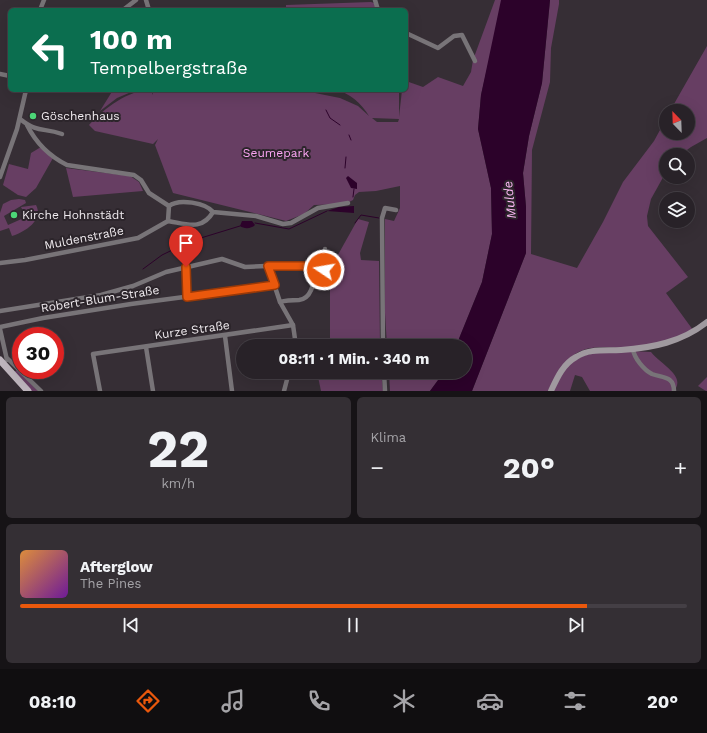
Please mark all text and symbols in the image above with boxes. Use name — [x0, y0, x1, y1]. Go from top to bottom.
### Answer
text: 100 m — [90, 23, 173, 56]
icon: left — [24, 24, 76, 76]
text: Tempelbergstraße — [90, 57, 248, 78]
north arrow — [659, 104, 695, 140]
map controls — [659, 104, 695, 228]
place label: Göschenhaus — [41, 109, 120, 123]
marker: Göschenhaus — [28, 111, 38, 121]
park label: Seumepark — [243, 146, 309, 160]
button: search — [659, 148, 695, 184]
water label: Mulde — [500, 180, 519, 220]
button: layers — [659, 192, 695, 228]
place label: Kirche Hohnstädt — [22, 208, 124, 222]
marker: Kirche Hohnstädt — [9, 210, 19, 220]
street label: Muldenstraße — [43, 223, 125, 253]
pin — [169, 226, 203, 267]
icon: arrive — [175, 232, 197, 254]
position arrow — [303, 249, 345, 291]
street label: Robert-Blum-Straße — [40, 283, 160, 315]
street label: Kurze Straße — [154, 318, 231, 342]
speed limit sign: 30 — [12, 327, 64, 379]
text: 08:11 · 1 Min. · 340 m — [279, 350, 429, 368]
text: 22 — [147, 419, 209, 480]
text: Klima — [371, 430, 406, 445]
text: 20° — [503, 450, 555, 485]
text: − — [371, 455, 384, 480]
text: + — [674, 455, 687, 480]
text: km/h — [162, 476, 195, 491]
text: Afterglow — [80, 558, 153, 576]
text: The Pines — [80, 576, 141, 591]
icon: previous — [120, 614, 142, 636]
icon: pause — [342, 614, 364, 636]
icon: next — [565, 614, 587, 636]
icon: directions — [134, 687, 162, 715]
icon: music — [219, 687, 247, 715]
icon: phone — [305, 687, 333, 715]
icon: climate — [390, 687, 418, 715]
icon: car — [476, 687, 504, 715]
icon: filters — [561, 687, 589, 715]
text: 08:10 — [29, 691, 76, 712]
text: 20° — [647, 691, 678, 712]

